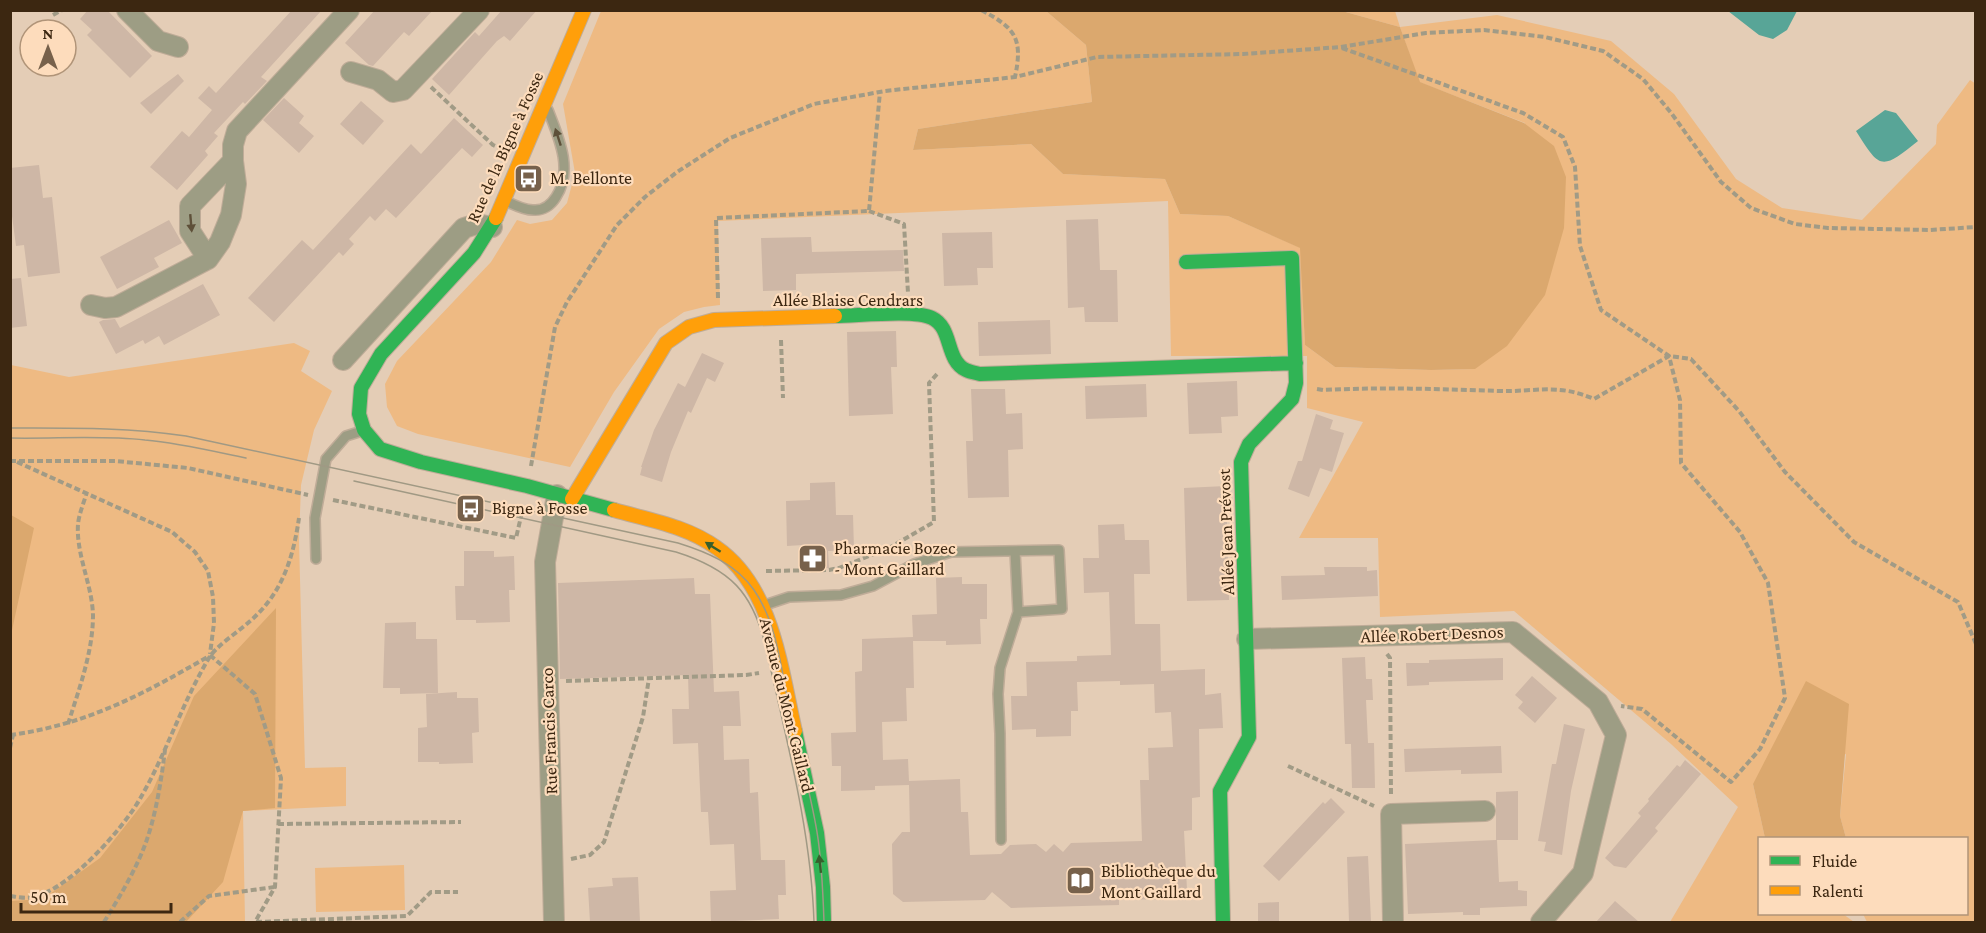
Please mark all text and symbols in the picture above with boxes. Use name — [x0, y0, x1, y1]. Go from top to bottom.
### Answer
north arrow — [18, 18, 78, 78]
text: N — [43, 25, 54, 42]
street label: Rue de la Bigne à Fosse — [463, 68, 547, 226]
one-way arrow — [553, 128, 562, 146]
bus stop icon: M. Bellonte — [513, 162, 545, 194]
place label: M. Bellonte — [550, 168, 632, 188]
one-way arrow — [186, 214, 196, 233]
street label: Allée Blaise Cendrars — [773, 290, 923, 310]
street label: Allée Jean Prévost — [1214, 467, 1238, 596]
bus stop icon: Bigne à Fosse — [455, 492, 487, 524]
place label: Bigne à Fosse — [492, 498, 587, 518]
place label: Pharmacie Bozec - Mont Gaillard — [834, 538, 956, 579]
one-way arrow — [705, 541, 721, 552]
pharmacy icon: Pharmacie Bozec - Mont Gaillard — [797, 542, 829, 574]
street label: Avenue du Mont Gaillard — [756, 616, 819, 795]
street label: Allée Robert Desnos — [1360, 622, 1504, 646]
street label: Rue Francis Carco — [537, 667, 561, 795]
legend — [1758, 837, 1968, 915]
text: Fluide — [1812, 851, 1857, 871]
one-way arrow — [816, 855, 825, 874]
place label: Bibliothèque du Mont Gaillard — [1101, 861, 1216, 902]
library icon: Bibliothèque du Mont Gaillard — [1064, 865, 1096, 897]
scale bar — [21, 876, 171, 914]
text: Ralenti — [1812, 881, 1863, 901]
text: 50 m — [30, 887, 67, 907]

